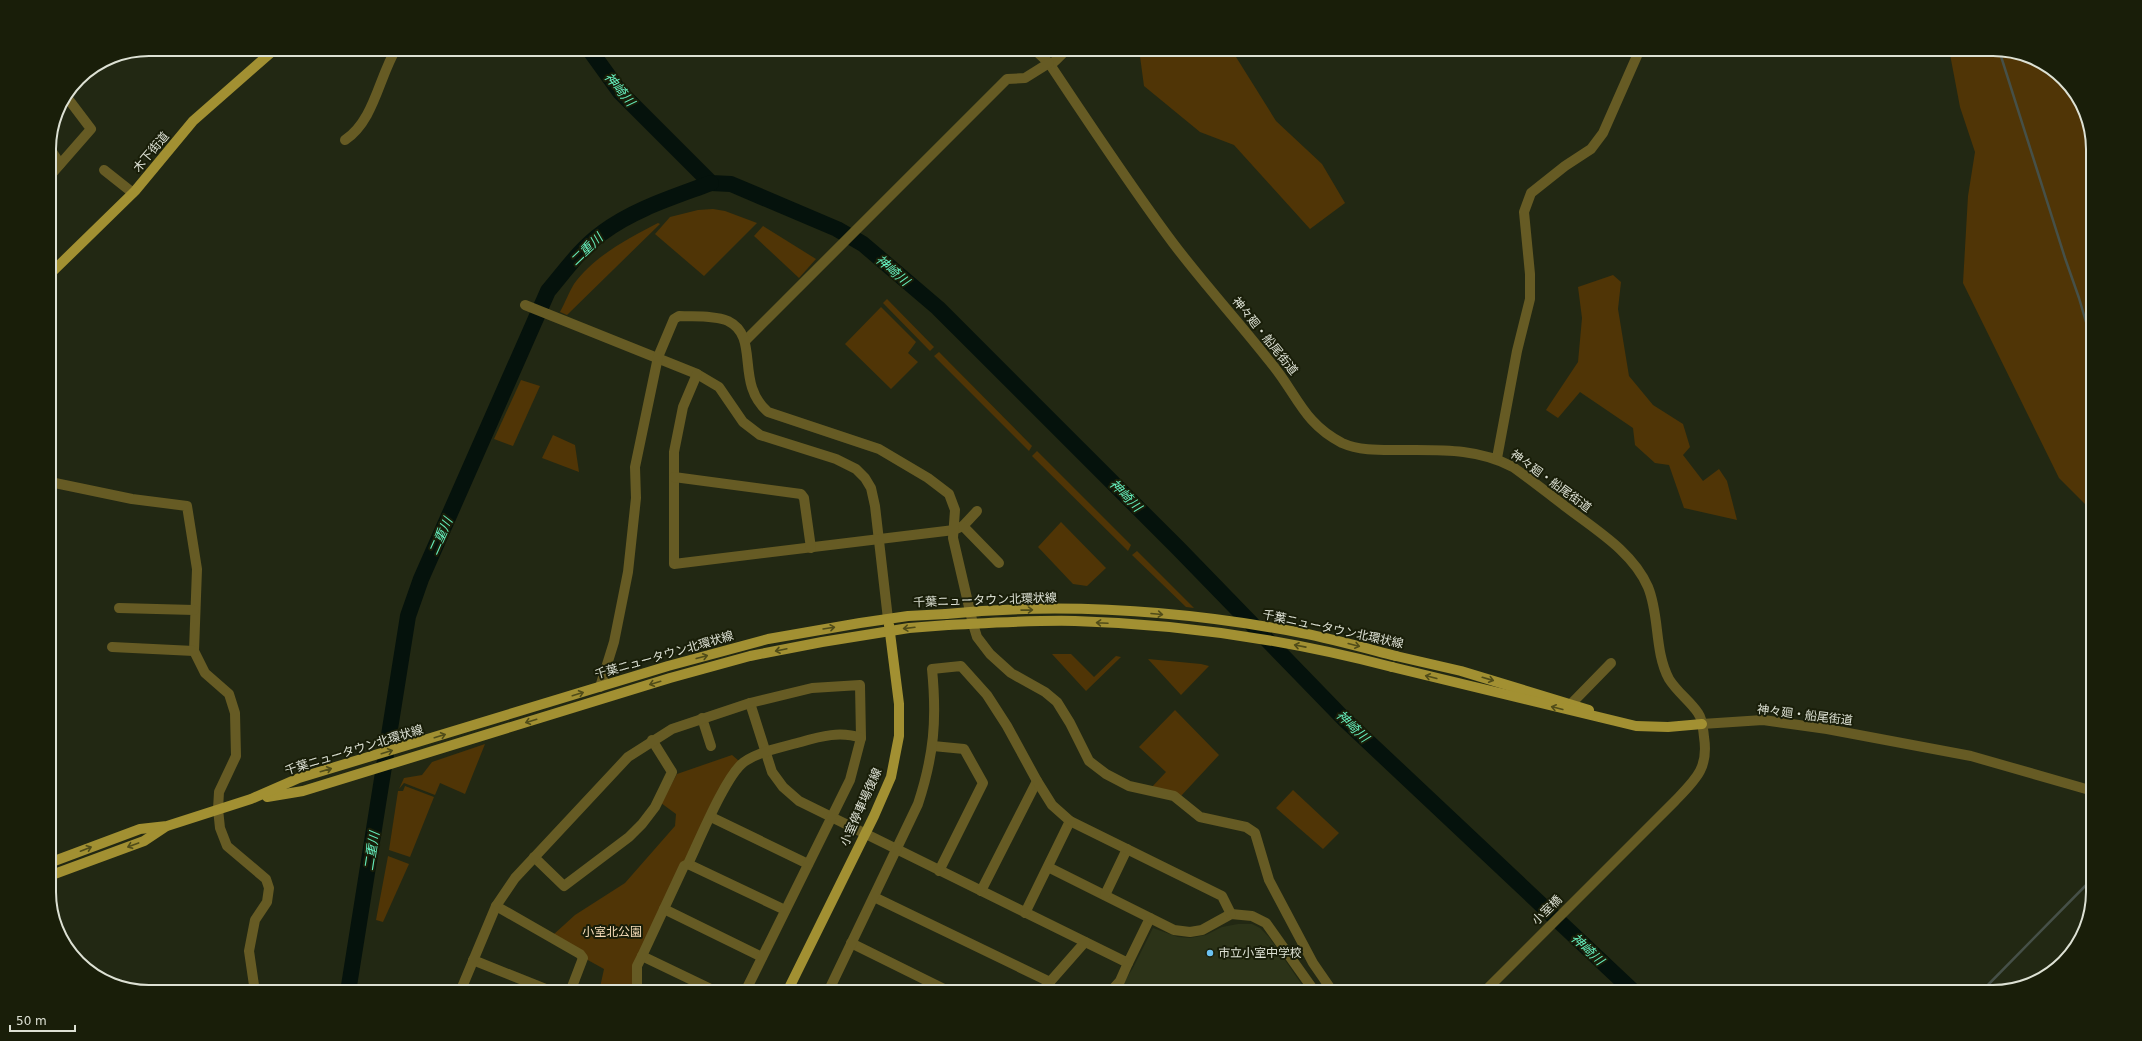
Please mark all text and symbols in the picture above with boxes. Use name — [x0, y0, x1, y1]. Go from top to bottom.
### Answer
water label: 神崎川 — [601, 70, 639, 111]
street label: 木下街道 — [130, 129, 172, 175]
water label: 二重川 — [567, 229, 607, 268]
water label: 神崎川 — [873, 252, 914, 290]
street label: 神々廻・船尾街道 — [1229, 294, 1301, 378]
street label: 神々廻・船尾街道 — [1508, 447, 1594, 515]
water label: 神崎川 — [1107, 476, 1146, 516]
water label: 二重川 — [426, 514, 456, 557]
street label: 千葉ニュータウン北環状線 — [913, 590, 1057, 610]
one-way arrow — [1020, 606, 1033, 614]
street label: 千葉ニュータウン北環状線 — [1261, 607, 1405, 651]
one-way arrow — [1150, 610, 1163, 617]
one-way arrow — [1096, 619, 1109, 626]
one-way arrow — [822, 623, 835, 631]
one-way arrow — [903, 624, 916, 632]
street label: 千葉ニュータウン北環状線 — [593, 628, 735, 682]
one-way arrow — [1294, 641, 1307, 649]
one-way arrow — [1347, 642, 1360, 650]
one-way arrow — [775, 646, 788, 654]
one-way arrow — [695, 652, 708, 660]
one-way arrow — [1425, 673, 1438, 680]
one-way arrow — [1481, 676, 1494, 683]
one-way arrow — [649, 680, 662, 687]
one-way arrow — [571, 690, 584, 697]
street label: 神々廻・船尾街道 — [1756, 702, 1854, 728]
one-way arrow — [1551, 704, 1564, 712]
water label: 神崎川 — [1333, 707, 1373, 747]
one-way arrow — [525, 718, 538, 725]
street label: 千葉ニュータウン北環状線 — [283, 722, 425, 778]
one-way arrow — [433, 732, 446, 739]
one-way arrow — [380, 748, 393, 755]
one-way arrow — [320, 766, 333, 773]
street label: 小室停車場復線 — [838, 766, 884, 848]
water label: 二重川 — [361, 829, 382, 872]
one-way arrow — [127, 842, 140, 849]
one-way arrow — [79, 845, 91, 853]
street label: 小室橋 — [1529, 892, 1565, 928]
park label: 小室北公園 — [582, 925, 642, 939]
water label: 神崎川 — [1568, 931, 1608, 970]
place label: 市立小室中学校 — [1218, 946, 1302, 960]
marker: 市立小室中学校 — [1205, 948, 1215, 958]
scale bar — [10, 1007, 75, 1033]
text: 50 m — [16, 1014, 47, 1028]

